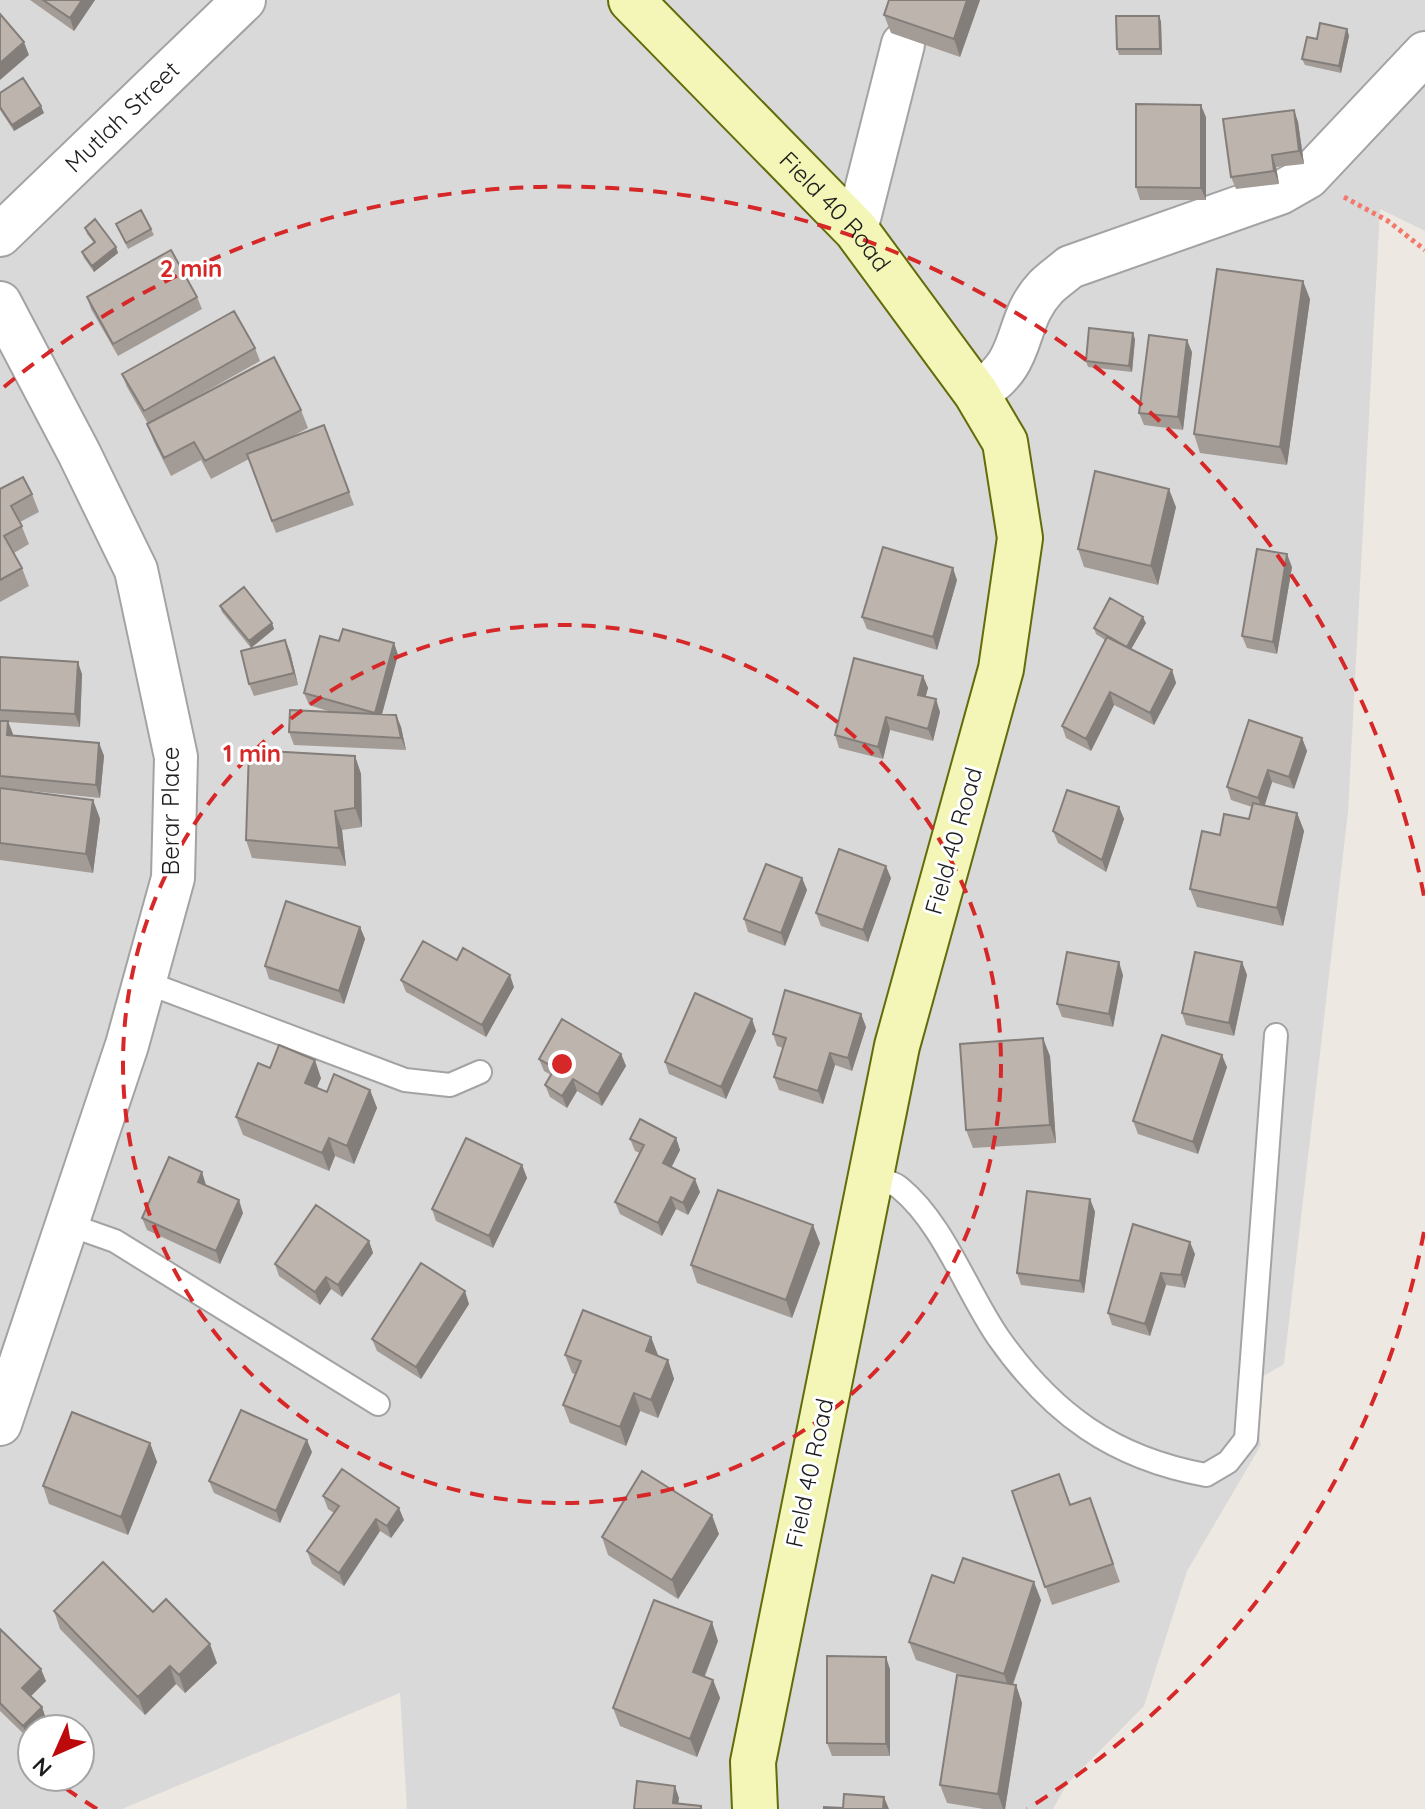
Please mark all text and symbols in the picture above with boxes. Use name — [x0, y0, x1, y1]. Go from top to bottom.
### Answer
street label: Mutlah Street — [58, 54, 185, 178]
street label: Field 40 Road — [774, 145, 897, 277]
text: 2 min — [160, 253, 222, 283]
text: 1 min — [223, 738, 281, 768]
street label: Berar Place — [155, 747, 185, 875]
street label: Field 40 Road — [918, 764, 988, 918]
centre of rings — [548, 1050, 576, 1078]
street label: Field 40 Road — [779, 1395, 839, 1550]
north arrow — [16, 1713, 96, 1793]
text: N — [26, 1752, 57, 1783]

